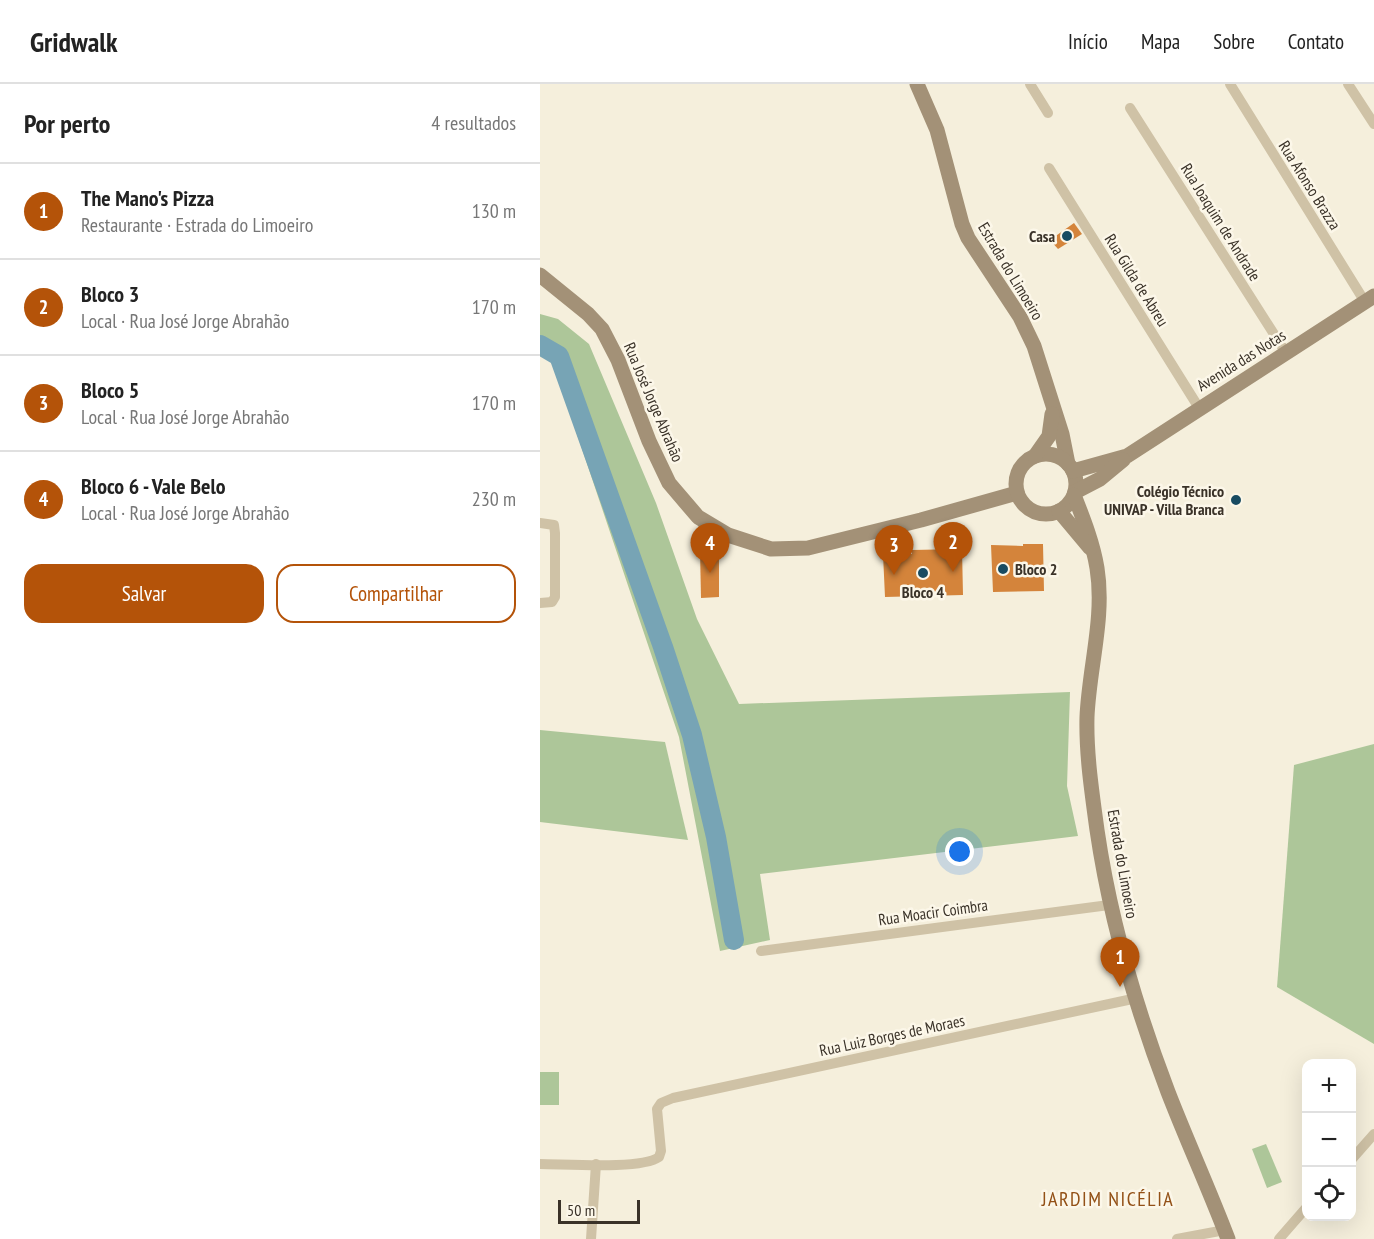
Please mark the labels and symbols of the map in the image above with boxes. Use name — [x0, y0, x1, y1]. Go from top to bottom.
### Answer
street label: Rua Afonso Brazza — [1275, 137, 1345, 233]
street label: Rua Joaquim de Andrade — [1177, 159, 1265, 285]
street label: Estrada do Limoeiro — [974, 219, 1048, 323]
place label: Casa — [1029, 226, 1055, 246]
marker: Casa — [1060, 229, 1074, 243]
street label: Rua Gilda de Abreu — [1101, 230, 1173, 330]
street label: Avenida das Notas — [1193, 325, 1289, 395]
street label: Rua José Jorge Abrahão — [620, 339, 688, 465]
place label: Colégio Técnico UNIVAP - Villa Branca — [1104, 481, 1224, 519]
marker: Colégio Técnico UNIVAP - Villa Branca — [1229, 493, 1243, 507]
pin: 2 — [934, 522, 972, 572]
pin: 4 — [690, 524, 730, 573]
pin: 3 — [874, 526, 914, 575]
place label: Bloco 2 — [1015, 559, 1057, 579]
marker: Bloco 2 — [996, 562, 1010, 576]
marker: Bloco 4 — [916, 566, 930, 580]
place label: Bloco 4 — [902, 582, 944, 602]
street label: Estrada do Limoeiro — [1104, 808, 1142, 920]
your location — [945, 837, 974, 866]
street label: Rua Moacir Coimbra — [877, 894, 989, 930]
pin: 1 — [1100, 938, 1140, 987]
street label: Rua Luiz Borges de Moraes — [818, 1010, 966, 1060]
district label: JARDIM NICÉLIA — [1041, 1186, 1174, 1212]
scale bar — [558, 1197, 640, 1224]

